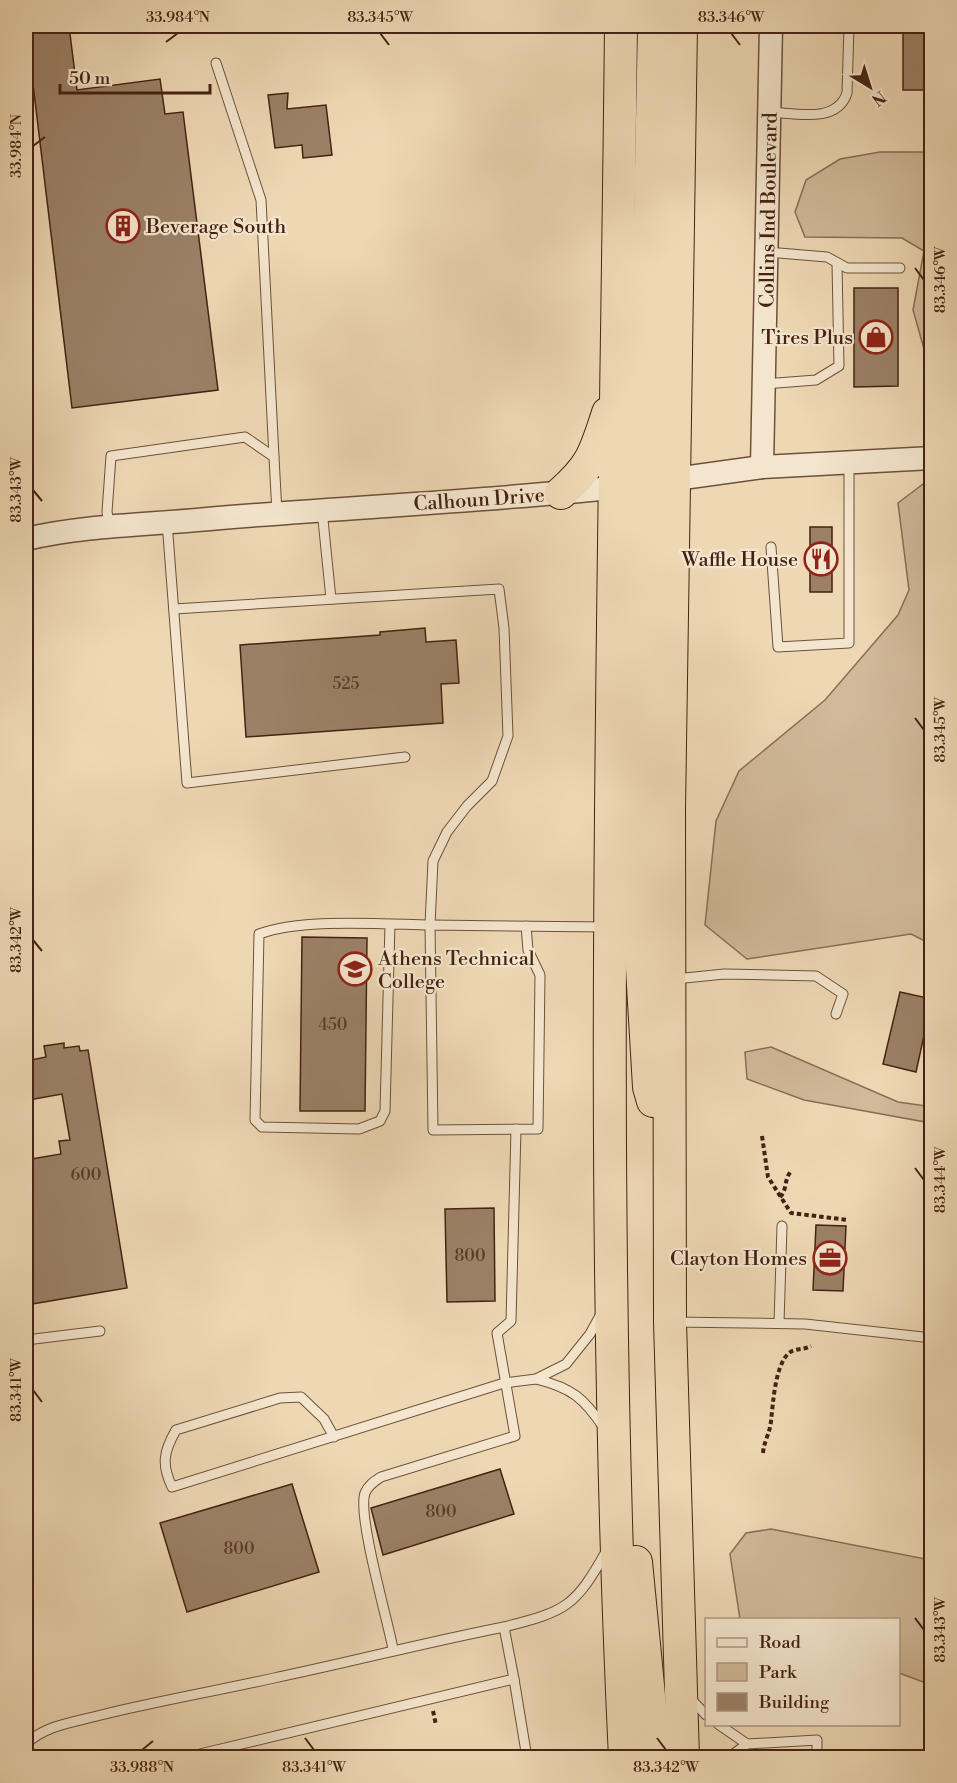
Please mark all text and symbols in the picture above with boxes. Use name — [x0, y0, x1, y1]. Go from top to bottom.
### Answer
text: 33.984°N — [146, 8, 210, 27]
text: 83.345°W — [347, 8, 413, 27]
text: 83.346°W — [698, 8, 765, 27]
scale bar — [60, 57, 210, 95]
north arrow — [840, 57, 900, 117]
text: 50 m — [69, 67, 111, 90]
text: N — [867, 86, 890, 110]
street label: Collins Ind Boulevard — [755, 111, 784, 308]
text: 33.984°N — [7, 114, 26, 178]
building icon: Beverage South — [105, 208, 141, 244]
place label: Beverage South — [145, 215, 286, 240]
text: 83.346°W — [931, 246, 950, 313]
shop icon: Tires Plus — [858, 319, 894, 355]
place label: Tires Plus — [761, 326, 853, 351]
text: 83.343°W — [7, 457, 26, 523]
street label: Calhoun Drive — [413, 483, 545, 518]
restaurant icon: Waffle House — [803, 541, 839, 577]
place label: Waffle House — [681, 548, 798, 573]
house number: 525 — [333, 674, 360, 694]
text: 83.345°W — [931, 697, 950, 763]
text: 83.342°W — [7, 907, 26, 973]
place label: Athens Technical College — [377, 947, 535, 995]
school or university icon: Athens Technical College — [337, 951, 373, 987]
house number: 450 — [319, 1015, 347, 1035]
text: 83.344°W — [931, 1146, 950, 1213]
house number: 600 — [71, 1165, 101, 1185]
office icon: Clayton Homes — [812, 1240, 848, 1276]
house number: 800 — [454, 1246, 486, 1266]
place label: Clayton Homes — [670, 1247, 807, 1272]
text: 83.341°W — [7, 1358, 26, 1422]
house number: 800 — [425, 1502, 457, 1522]
house number: 800 — [223, 1539, 255, 1559]
text: 83.343°W — [931, 1597, 950, 1663]
legend — [705, 1618, 900, 1726]
text: Road — [759, 1631, 802, 1654]
text: Park — [759, 1661, 798, 1684]
text: Building — [758, 1691, 830, 1714]
text: 33.988°N — [110, 1758, 174, 1777]
text: 83.341°W — [282, 1758, 346, 1777]
text: 83.342°W — [633, 1758, 699, 1777]

